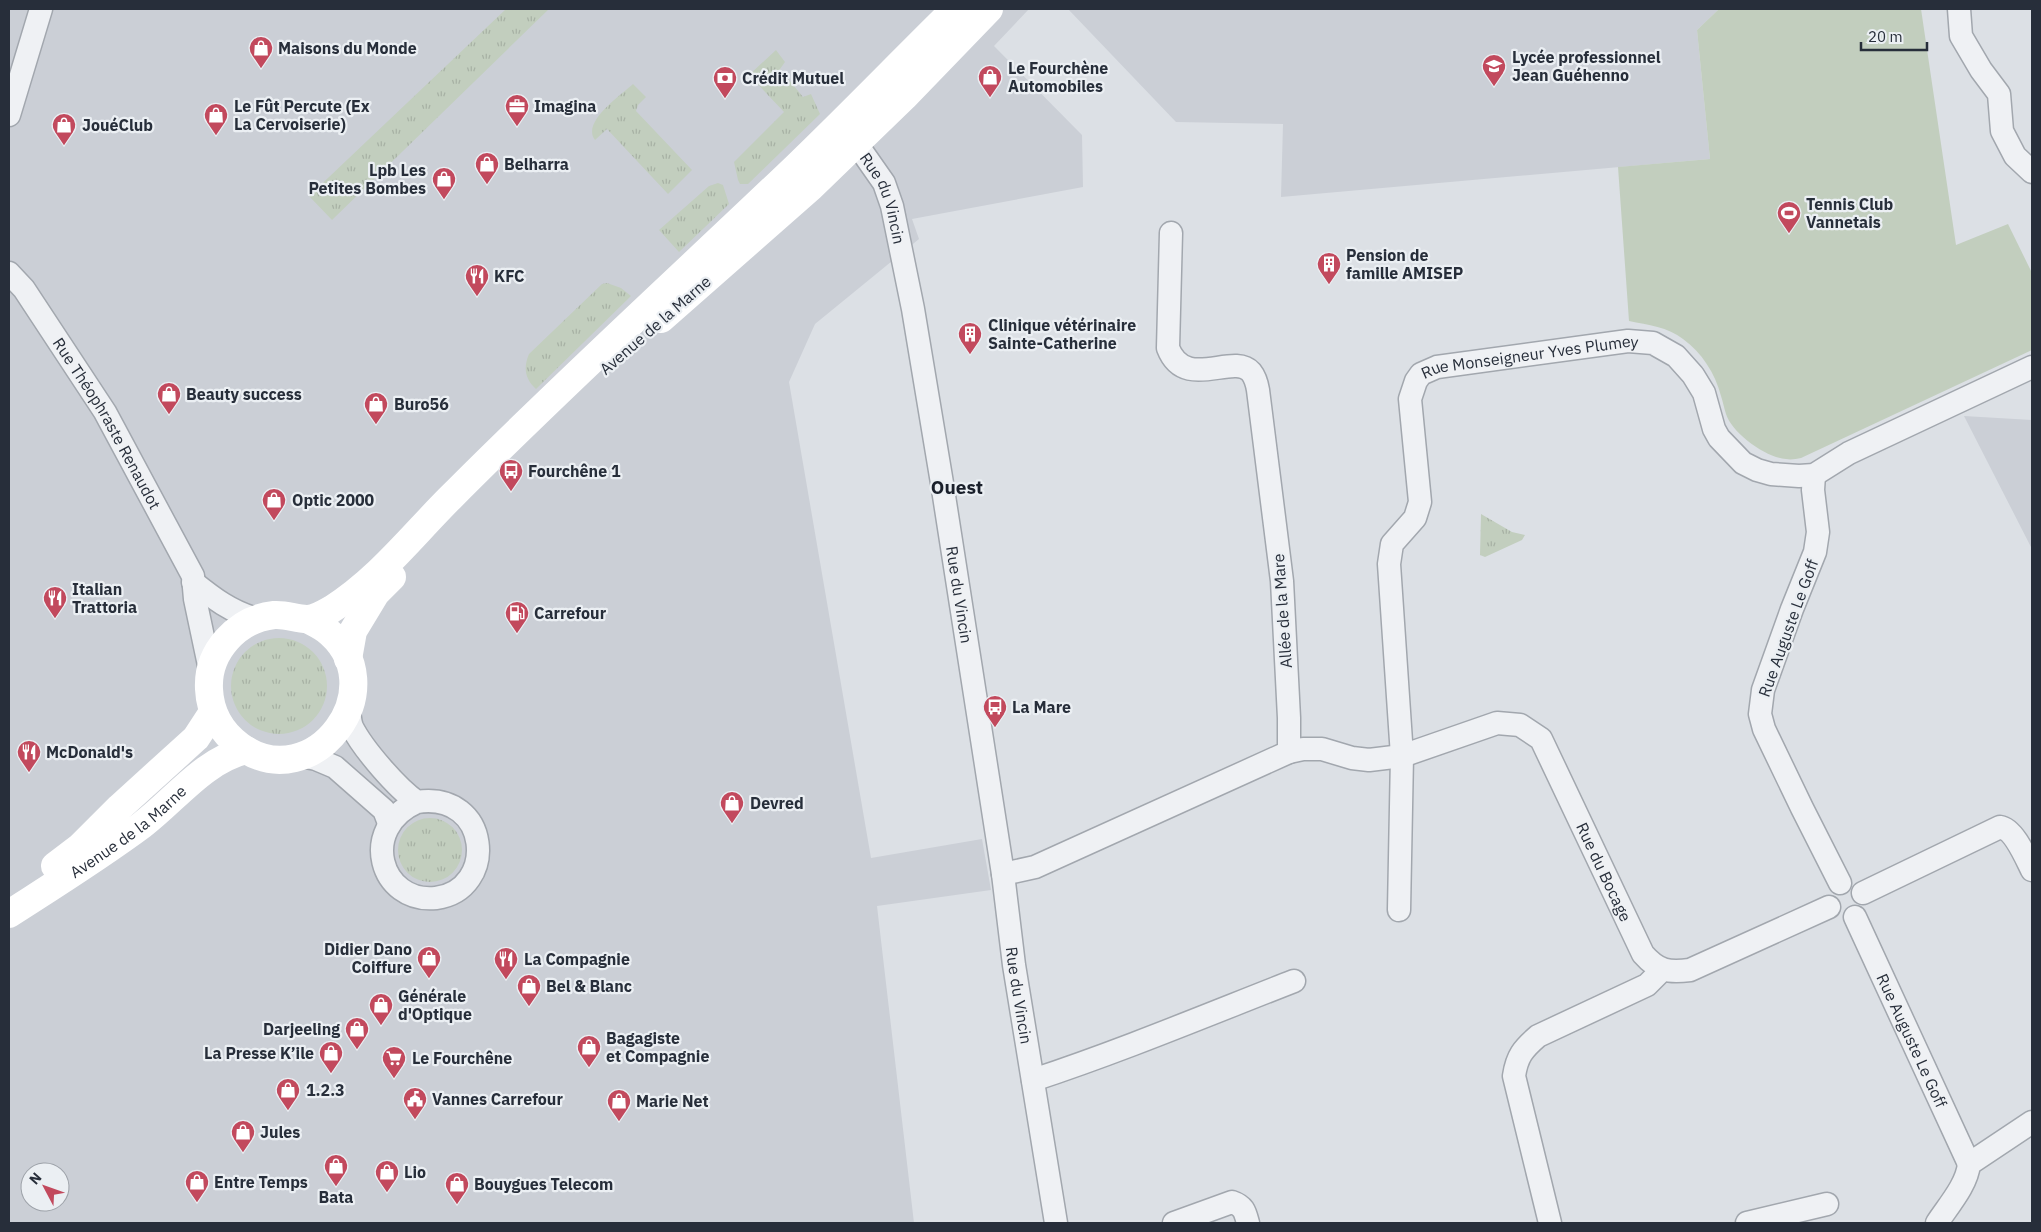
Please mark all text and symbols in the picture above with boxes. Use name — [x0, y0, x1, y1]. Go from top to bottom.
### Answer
scale bar — [1861, 20, 1927, 52]
text: 20 m — [1868, 27, 1903, 46]
shop icon: Maisons du Monde — [248, 35, 274, 69]
place label: Maisons du Monde — [278, 38, 417, 58]
place label: Lycée professionnel Jean Guéhenno — [1512, 47, 1661, 85]
school or university icon: Lycée professionnel Jean Guéhenno — [1481, 53, 1507, 87]
place label: Le Fourchène Automobiles — [1008, 58, 1108, 96]
shop icon: Le Fourchène Automobiles — [977, 64, 1003, 98]
bank icon: Crédit Mutuel — [712, 65, 738, 99]
place label: Crédit Mutuel — [742, 68, 844, 88]
office icon: Imagina — [504, 93, 530, 127]
place label: Le Fût Percute (Ex La Cervoiserie) — [234, 96, 370, 134]
place label: Imagina — [534, 96, 596, 116]
shop icon: Le Fût Percute (Ex La Cervoiserie) — [203, 102, 229, 136]
shop icon: JouéClub — [51, 112, 77, 146]
place label: JouéClub — [82, 115, 153, 135]
street label: Rue du Vincin — [856, 148, 910, 246]
shop icon: Belharra — [474, 151, 500, 185]
place label: Belharra — [504, 154, 569, 174]
place label: Lpb Les Petites Bombes — [308, 160, 426, 198]
shop icon: Lpb Les Petites Bombes — [431, 166, 457, 200]
place label: Tennis Club Vannetais — [1806, 194, 1894, 232]
sports icon: Tennis Club Vannetais — [1776, 200, 1802, 234]
place label: Pension de famille AMISEP — [1346, 245, 1463, 283]
building icon: Pension de famille AMISEP — [1316, 251, 1342, 285]
restaurant icon: KFC — [464, 263, 490, 297]
place label: KFC — [494, 266, 524, 286]
street label: Avenue de la Marne — [595, 271, 715, 379]
place label: Clinique vétérinaire Sainte-Catherine — [988, 315, 1136, 353]
building icon: Clinique vétérinaire Sainte-Catherine — [957, 321, 983, 355]
street label: Rue Monseigneur Yves Plumey — [1418, 331, 1639, 383]
street label: Rue Théophraste Renaudot — [49, 334, 165, 513]
shop icon: Beauty success — [156, 381, 182, 415]
place label: Beauty success — [186, 384, 302, 404]
shop icon: Buro56 — [363, 391, 389, 425]
place label: Buro56 — [394, 394, 449, 414]
bus stop icon: Fourchêne 1 — [498, 458, 524, 492]
place label: Fourchêne 1 — [528, 461, 621, 481]
district label: Ouest — [931, 475, 983, 499]
shop icon: Optic 2000 — [261, 487, 287, 521]
place label: Optic 2000 — [292, 490, 375, 510]
street label: Rue du Vincin — [942, 545, 977, 645]
street label: Allée de la Mare — [1268, 553, 1296, 669]
street label: Rue Auguste Le Goff — [1754, 556, 1822, 700]
place label: Italian Trattoria — [72, 579, 137, 617]
restaurant icon: Italian Trattoria — [42, 585, 68, 619]
fuel station icon: Carrefour — [504, 600, 530, 634]
place label: Carrefour — [534, 603, 607, 623]
bus stop icon: La Mare — [982, 694, 1008, 728]
place label: La Mare — [1012, 697, 1071, 717]
restaurant icon: McDonald's — [16, 739, 42, 773]
place label: McDonald's — [46, 742, 133, 762]
street label: Avenue de la Marne — [66, 781, 190, 882]
shop icon: Devred — [719, 790, 745, 824]
place label: Devred — [750, 793, 804, 813]
street label: Rue du Bocage — [1572, 819, 1636, 925]
place label: Didier Dano Coiffure — [324, 939, 412, 977]
shop icon: Didier Dano Coiffure — [416, 945, 442, 979]
restaurant icon: La Compagnie — [493, 946, 519, 980]
street label: Rue du Vincin — [1002, 946, 1037, 1045]
place label: La Compagnie — [524, 949, 630, 969]
street label: Rue Auguste Le Goff — [1872, 970, 1952, 1111]
shop icon: Bel & Blanc — [516, 973, 542, 1007]
place label: Bel & Blanc — [546, 976, 632, 996]
place label: Générale d'Optique — [398, 986, 472, 1024]
shop icon: Générale d'Optique — [368, 992, 394, 1026]
shop icon: Darjeeling — [344, 1016, 370, 1050]
place label: Darjeeling — [263, 1019, 340, 1039]
place label: Bagagiste et Compagnie — [606, 1028, 709, 1066]
shop icon: Bagagiste et Compagnie — [576, 1034, 602, 1068]
shop icon: La Presse K’ile — [318, 1040, 344, 1074]
place label: La Presse K’ile — [204, 1043, 314, 1063]
supermarket icon: Le Fourchêne — [381, 1045, 407, 1079]
place label: Le Fourchêne — [412, 1048, 512, 1068]
shop icon: 1.2.3 — [275, 1077, 301, 1111]
place label: 1.2.3 — [306, 1080, 345, 1100]
public building icon: Vannes Carrefour — [402, 1086, 428, 1120]
shop icon: Marie Net — [606, 1088, 632, 1122]
place label: Vannes Carrefour — [432, 1089, 563, 1109]
place label: Marie Net — [636, 1091, 709, 1111]
shop icon: Jules — [230, 1119, 256, 1153]
place label: Jules — [260, 1122, 300, 1142]
shop icon: Bata — [323, 1153, 349, 1187]
shop icon: Lio — [374, 1159, 400, 1193]
north arrow — [20, 1162, 70, 1212]
place label: Lio — [404, 1162, 426, 1182]
text: N — [25, 1169, 45, 1188]
shop icon: Entre Temps — [184, 1169, 210, 1203]
shop icon: Bouygues Telecom — [444, 1171, 470, 1205]
place label: Entre Temps — [214, 1172, 308, 1192]
place label: Bouygues Telecom — [474, 1174, 613, 1194]
place label: Bata — [319, 1187, 353, 1207]

